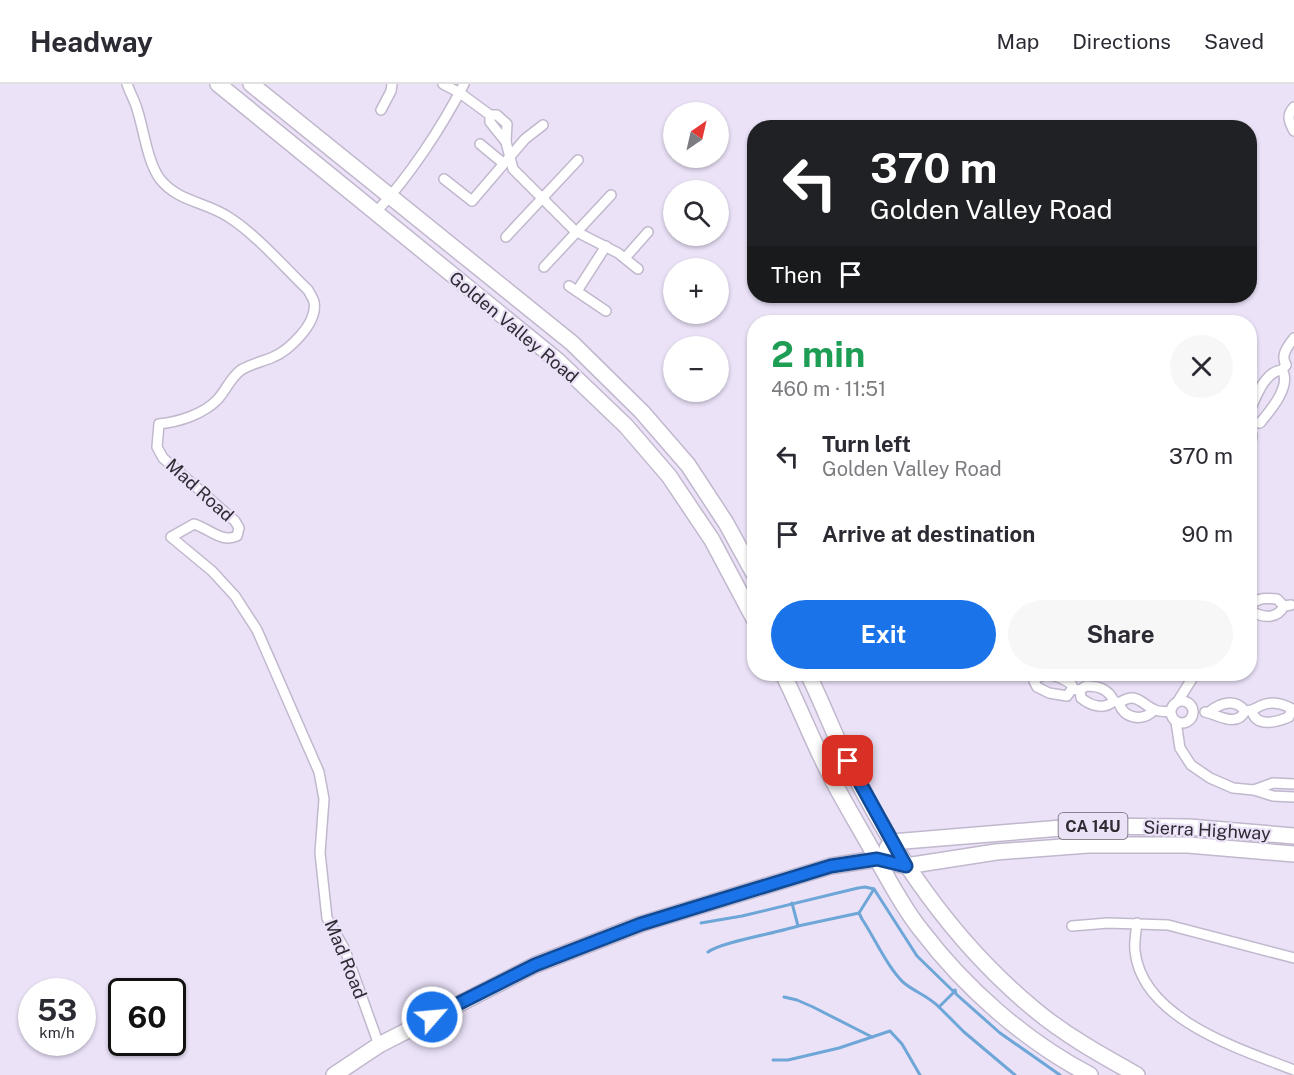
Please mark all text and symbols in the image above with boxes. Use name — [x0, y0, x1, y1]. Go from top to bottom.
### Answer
text: Headway — [30, 25, 153, 58]
text: Map — [997, 29, 1039, 54]
text: Directions — [1072, 29, 1171, 54]
text: Saved — [1204, 29, 1264, 54]
north arrow — [663, 102, 729, 168]
map controls — [663, 102, 729, 402]
text: 370 m — [870, 143, 997, 192]
icon: left — [771, 144, 849, 222]
button: search — [663, 180, 729, 246]
text: Golden Valley Road — [870, 193, 1113, 225]
button: + — [663, 258, 729, 324]
icon: arrive — [834, 258, 867, 291]
text: Then — [771, 262, 822, 288]
street label: Golden Valley Road — [445, 267, 583, 387]
text: 2 min — [771, 333, 865, 375]
button: close — [1170, 335, 1233, 398]
button: − — [663, 336, 729, 402]
text: 460 m · 11:51 — [771, 377, 886, 401]
text: Turn left — [822, 431, 911, 457]
icon: left — [771, 440, 804, 473]
text: 370 m — [1169, 443, 1233, 469]
street label: Mad Road — [162, 454, 238, 526]
text: Golden Valley Road — [822, 457, 1002, 481]
icon: arrive — [771, 518, 804, 551]
text: Arrive at destination — [822, 521, 1035, 547]
text: 90 m — [1182, 521, 1233, 547]
button: Exit — [771, 600, 996, 669]
button: Share — [1008, 600, 1233, 669]
pin — [822, 735, 873, 786]
icon: arrive — [831, 744, 864, 777]
road number: CA 14U — [1058, 813, 1128, 839]
street label: Sierra Highway — [1143, 816, 1272, 844]
street label: Mad Road — [321, 916, 371, 1002]
speed limit sign: 60 — [108, 978, 186, 1056]
position arrow — [400, 985, 464, 1049]
text: 53 — [37, 992, 77, 1028]
text: km/h — [39, 1024, 75, 1041]

